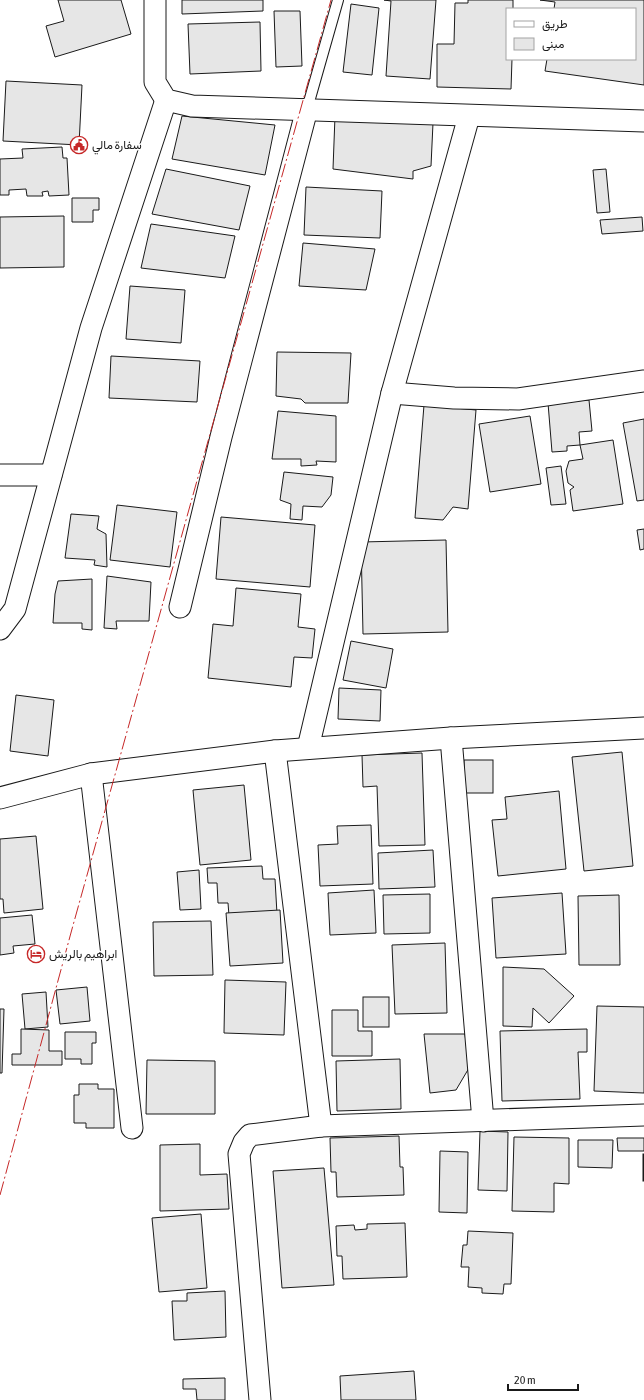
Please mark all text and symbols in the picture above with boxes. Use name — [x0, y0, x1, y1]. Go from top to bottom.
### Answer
legend — [506, 8, 636, 60]
text: طريق — [542, 17, 568, 32]
text: مبنى — [542, 37, 564, 52]
public building icon: سفارة مالي — [69, 135, 89, 155]
place label: سفارة مالي — [92, 138, 142, 155]
hotel icon: ابراهيم بالريش — [26, 944, 46, 964]
place label: ابراهيم بالريش — [49, 947, 117, 962]
scale bar — [508, 1366, 578, 1392]
text: 20 m — [514, 1373, 536, 1387]

